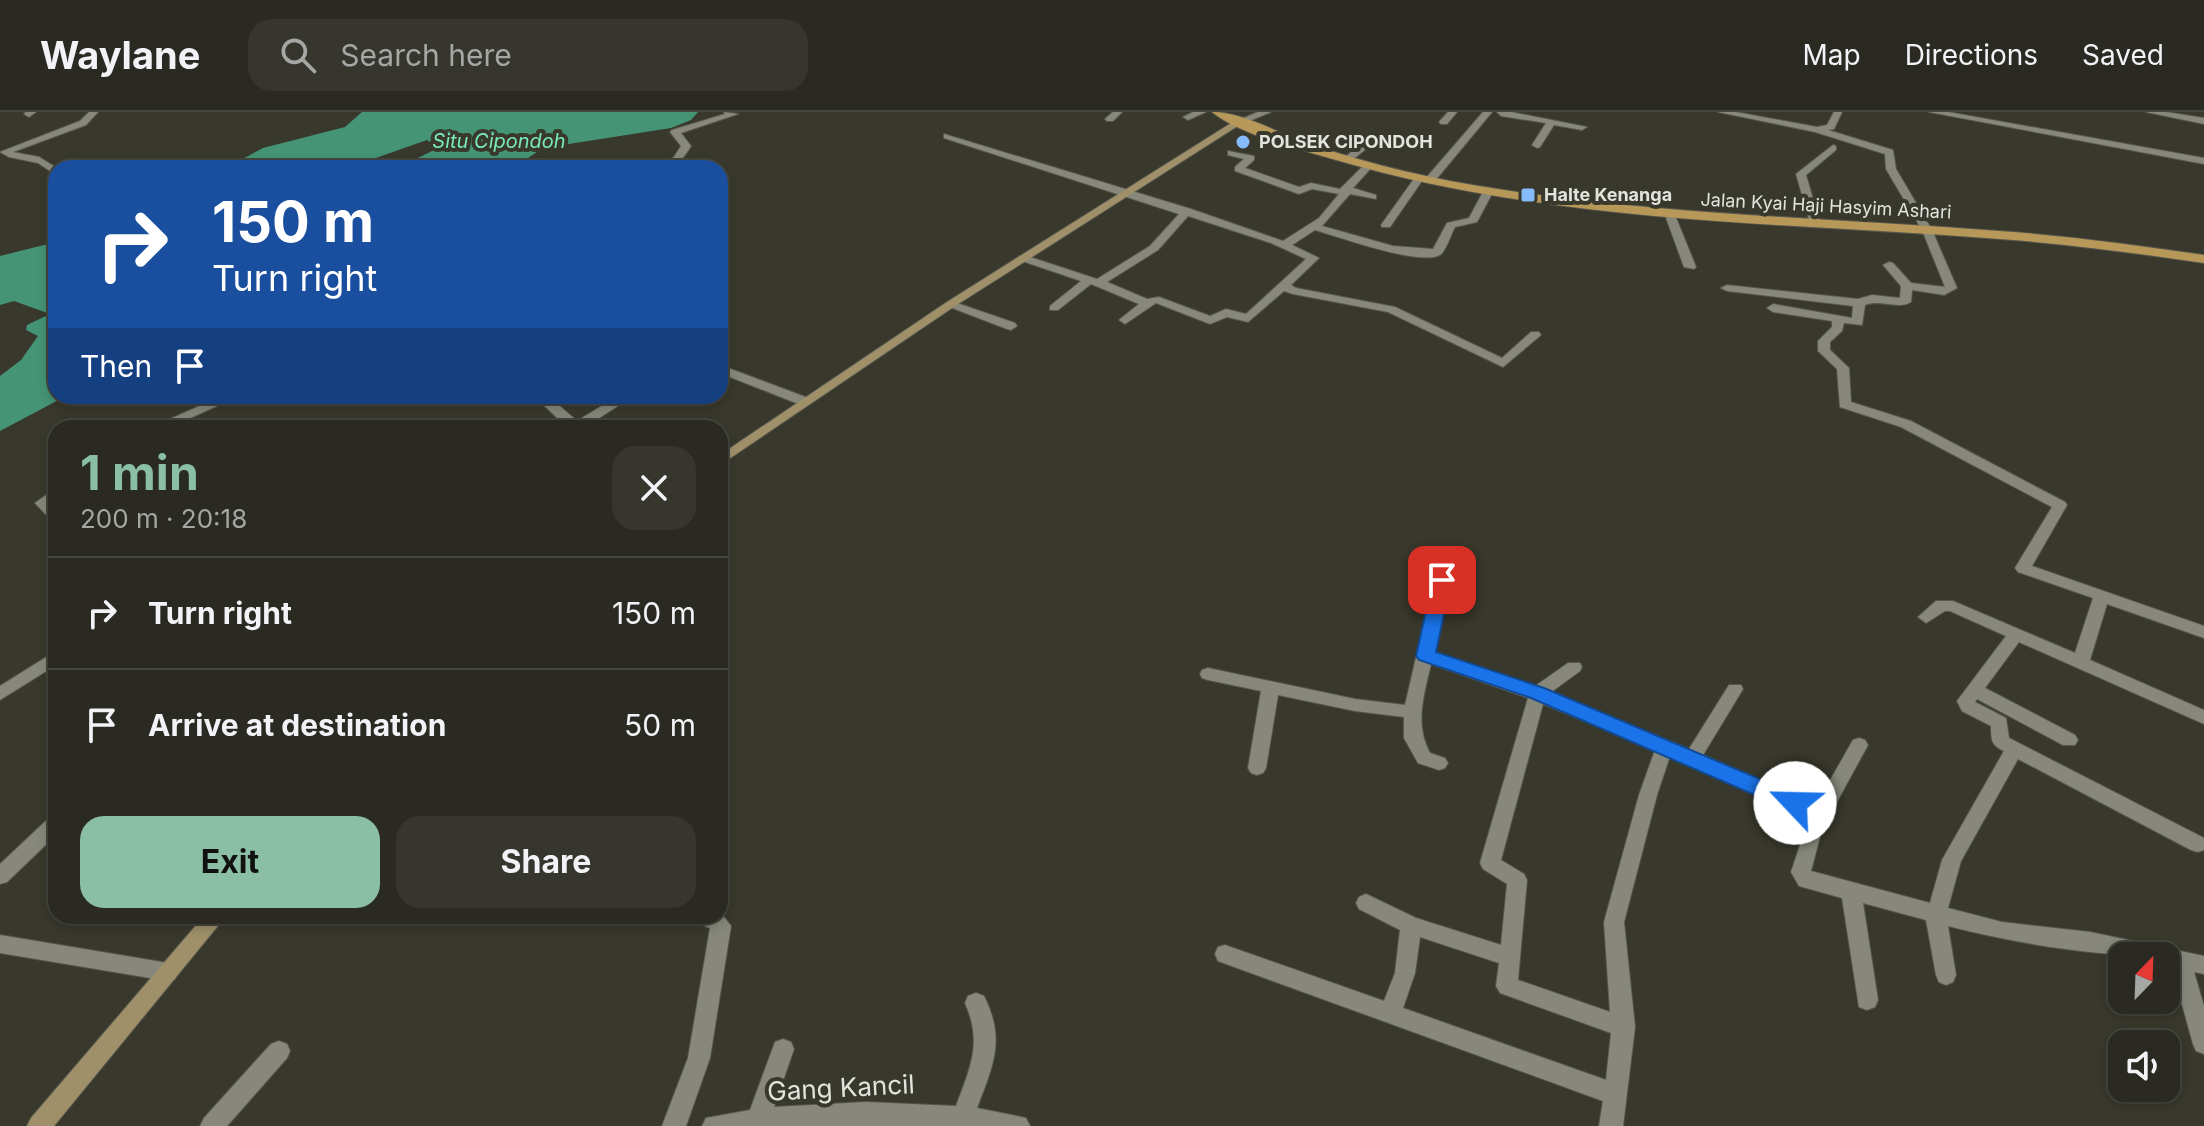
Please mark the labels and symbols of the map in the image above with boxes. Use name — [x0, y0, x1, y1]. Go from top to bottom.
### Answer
water label: Situ Cipondoh — [432, 129, 566, 153]
place label: POLSEK CIPONDOH — [1259, 131, 1433, 152]
marker: POLSEK CIPONDOH — [1234, 133, 1252, 151]
place label: Halte Kenanga — [1544, 184, 1672, 205]
marker: Halte Kenanga — [1519, 186, 1537, 204]
street label: Jalan Kyai Haji Hasyim Ashari — [1700, 188, 1952, 223]
pin — [1408, 546, 1476, 614]
position arrow — [1753, 761, 1837, 845]
north arrow — [2108, 942, 2180, 1014]
street label: Gang Kancil — [767, 1068, 915, 1107]

